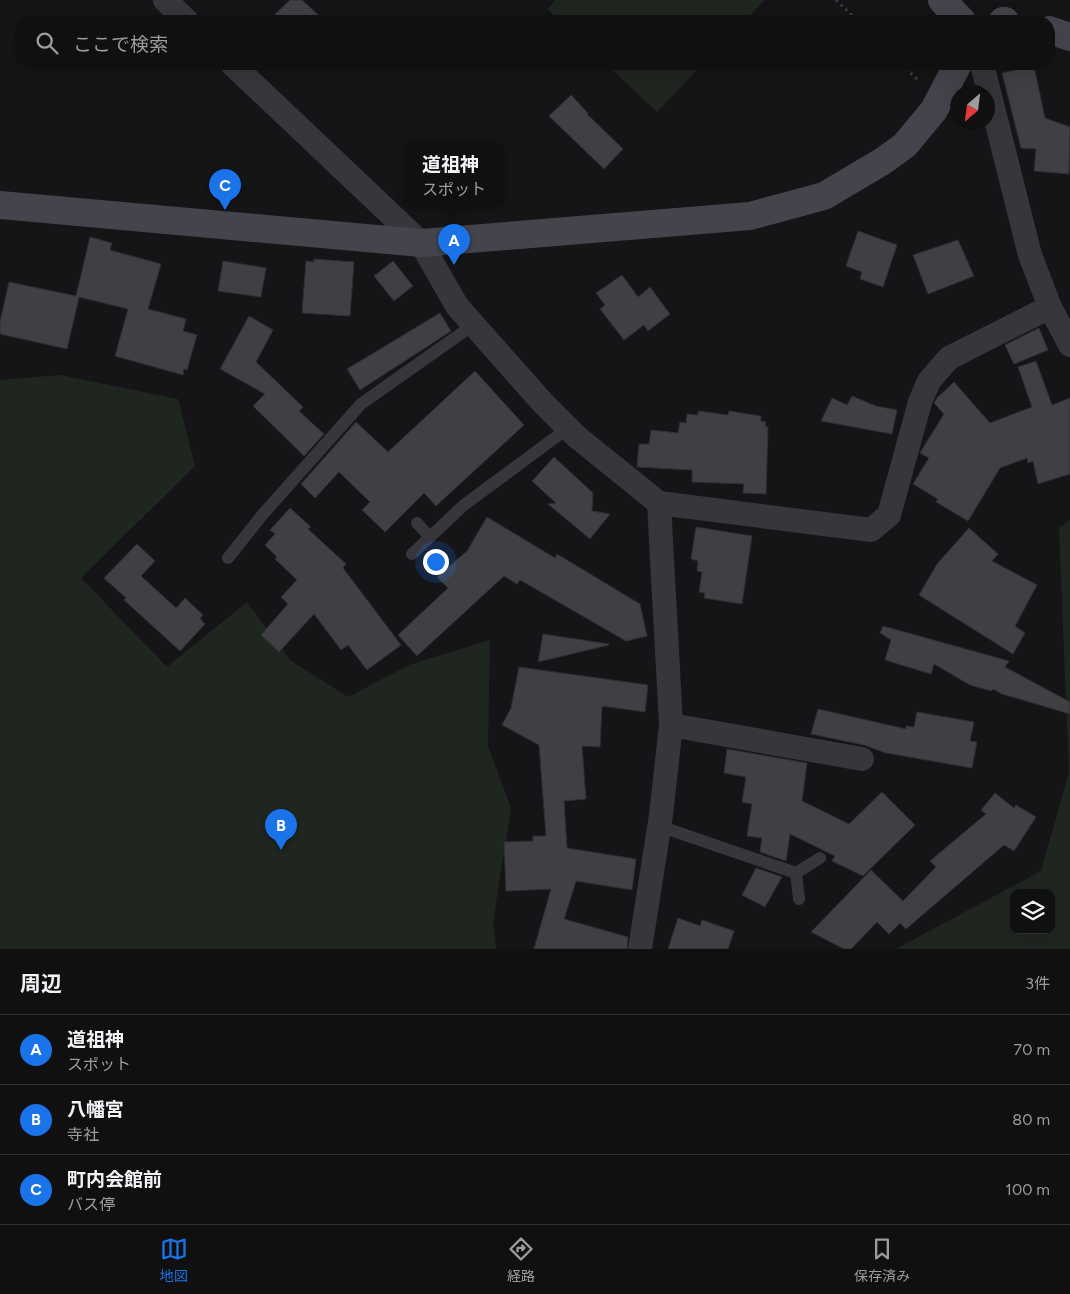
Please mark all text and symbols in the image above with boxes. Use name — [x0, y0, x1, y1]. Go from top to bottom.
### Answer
search box — [15, 15, 1055, 70]
icon: search — [33, 29, 61, 57]
text: ここで検索 — [73, 33, 168, 56]
north arrow — [950, 85, 995, 130]
popup — [404, 142, 504, 207]
text: 道祖神 — [422, 153, 479, 176]
pin: C — [209, 169, 241, 210]
text: スポット — [422, 180, 486, 199]
pin: A — [438, 224, 470, 265]
your location — [423, 549, 449, 575]
pin: B — [265, 809, 297, 850]
map controls — [1010, 889, 1055, 934]
button: layers — [1010, 889, 1055, 934]
text: 周辺 — [20, 971, 62, 996]
text: 3件 — [1025, 974, 1050, 993]
text: 道祖神 — [67, 1028, 124, 1051]
text: A — [30, 1040, 42, 1059]
text: 70 m — [1014, 1040, 1050, 1059]
text: スポット — [67, 1055, 131, 1074]
text: 八幡宮 — [67, 1098, 124, 1121]
text: B — [31, 1110, 41, 1129]
text: 80 m — [1012, 1110, 1050, 1129]
text: 寺社 — [67, 1125, 99, 1144]
text: 町内会館前 — [67, 1168, 162, 1191]
text: C — [30, 1180, 42, 1199]
text: 100 m — [1005, 1180, 1050, 1199]
text: バス停 — [67, 1195, 115, 1214]
tab: 地図 — [160, 1235, 188, 1285]
tab: 経路 — [507, 1235, 535, 1285]
tab: 保存済み — [854, 1235, 910, 1285]

